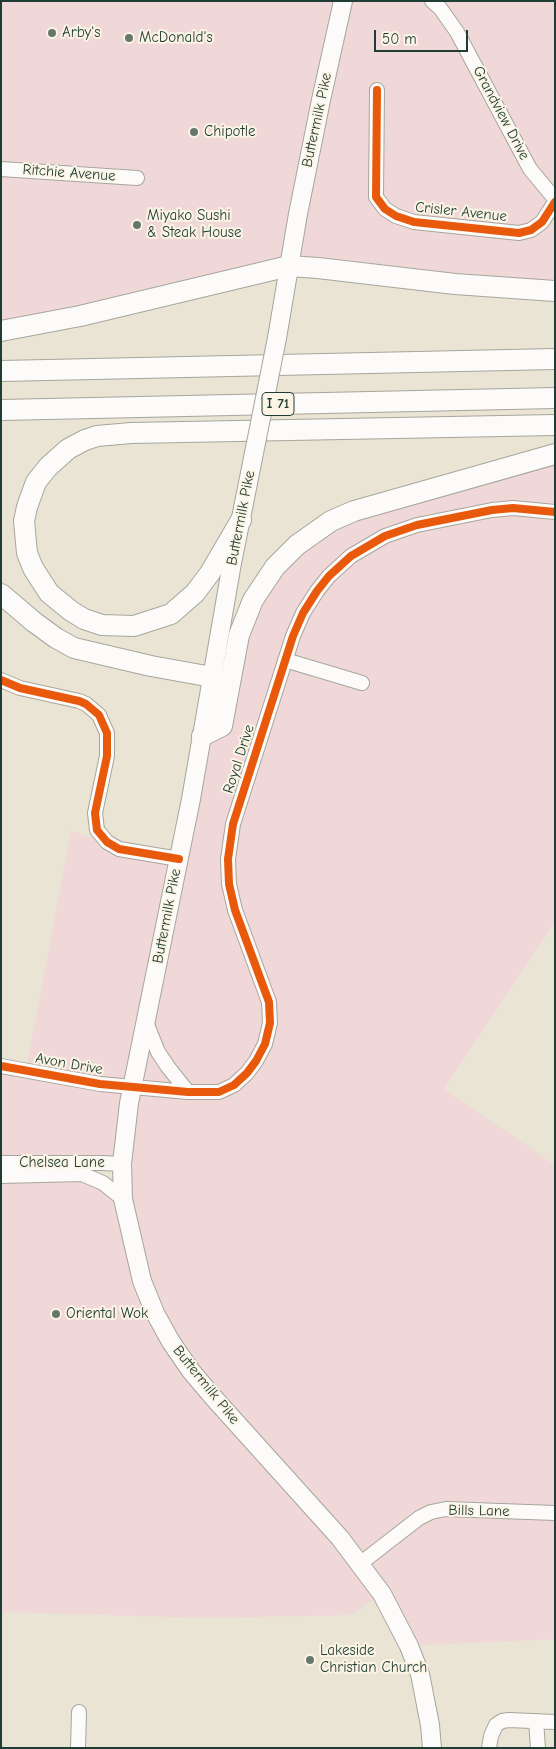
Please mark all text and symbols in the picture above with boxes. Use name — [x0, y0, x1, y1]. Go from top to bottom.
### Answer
scale bar — [376, 20, 470, 52]
place label: Arby's — [62, 24, 101, 42]
marker: Arby's — [46, 27, 58, 39]
place label: McDonald's — [139, 29, 213, 47]
text: 50 m — [382, 30, 417, 48]
marker: McDonald's — [123, 32, 135, 44]
street label: Grandview Drive — [469, 63, 533, 163]
street label: Buttermilk Pike — [298, 71, 336, 169]
place label: Chipotle — [204, 123, 256, 141]
marker: Chipotle — [188, 126, 200, 138]
street label: Ritchie Avenue — [22, 161, 116, 185]
street label: Crisler Avenue — [414, 198, 508, 226]
place label: Miyako Sushi & Steak House — [147, 207, 241, 242]
marker: Miyako Sushi & Steak House — [131, 219, 143, 231]
road number: I 71 — [262, 392, 294, 416]
street label: Buttermilk Pike — [223, 469, 259, 567]
street label: Royal Drive — [219, 722, 259, 796]
street label: Buttermilk Pike — [149, 867, 185, 965]
street label: Avon Drive — [34, 1049, 104, 1079]
street label: Chelsea Lane — [19, 1154, 105, 1172]
place label: Oriental Wok — [66, 1305, 148, 1323]
marker: Oriental Wok — [50, 1308, 62, 1320]
street label: Buttermilk Pike — [169, 1342, 243, 1428]
street label: Bills Lane — [448, 1501, 510, 1521]
place label: Lakeside Christian Church — [320, 1642, 427, 1677]
marker: Lakeside Christian Church — [304, 1654, 316, 1666]

